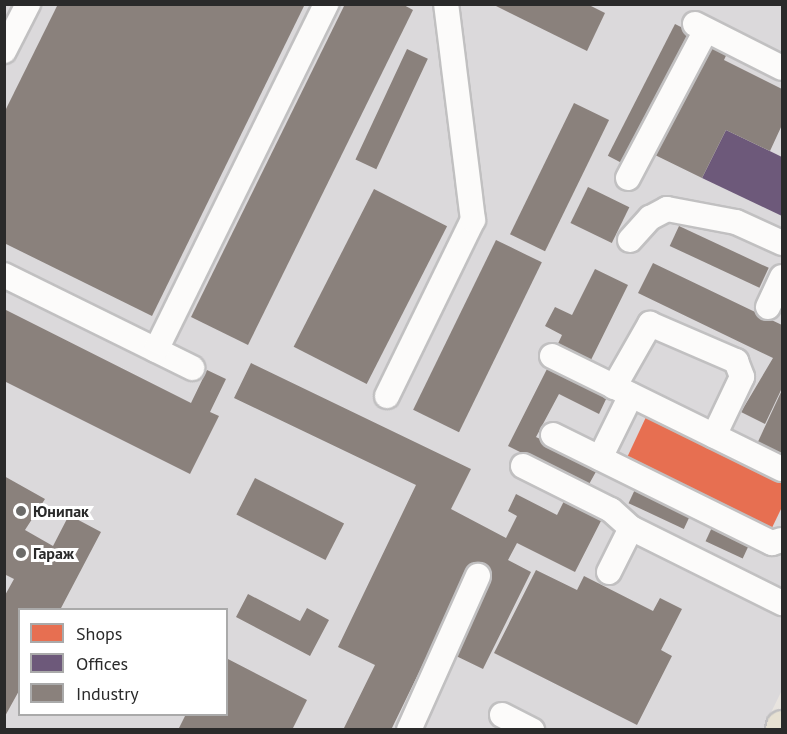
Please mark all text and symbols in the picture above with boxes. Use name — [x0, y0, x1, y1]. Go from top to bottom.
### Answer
place label: Юнипак — [33, 501, 89, 521]
marker: Юнипак — [14, 504, 28, 518]
place label: Гараж — [33, 543, 74, 563]
marker: Гараж — [14, 546, 28, 560]
legend — [18, 608, 228, 716]
text: Shops — [76, 622, 122, 645]
text: Offices — [76, 652, 128, 675]
text: Industry — [76, 682, 139, 705]

